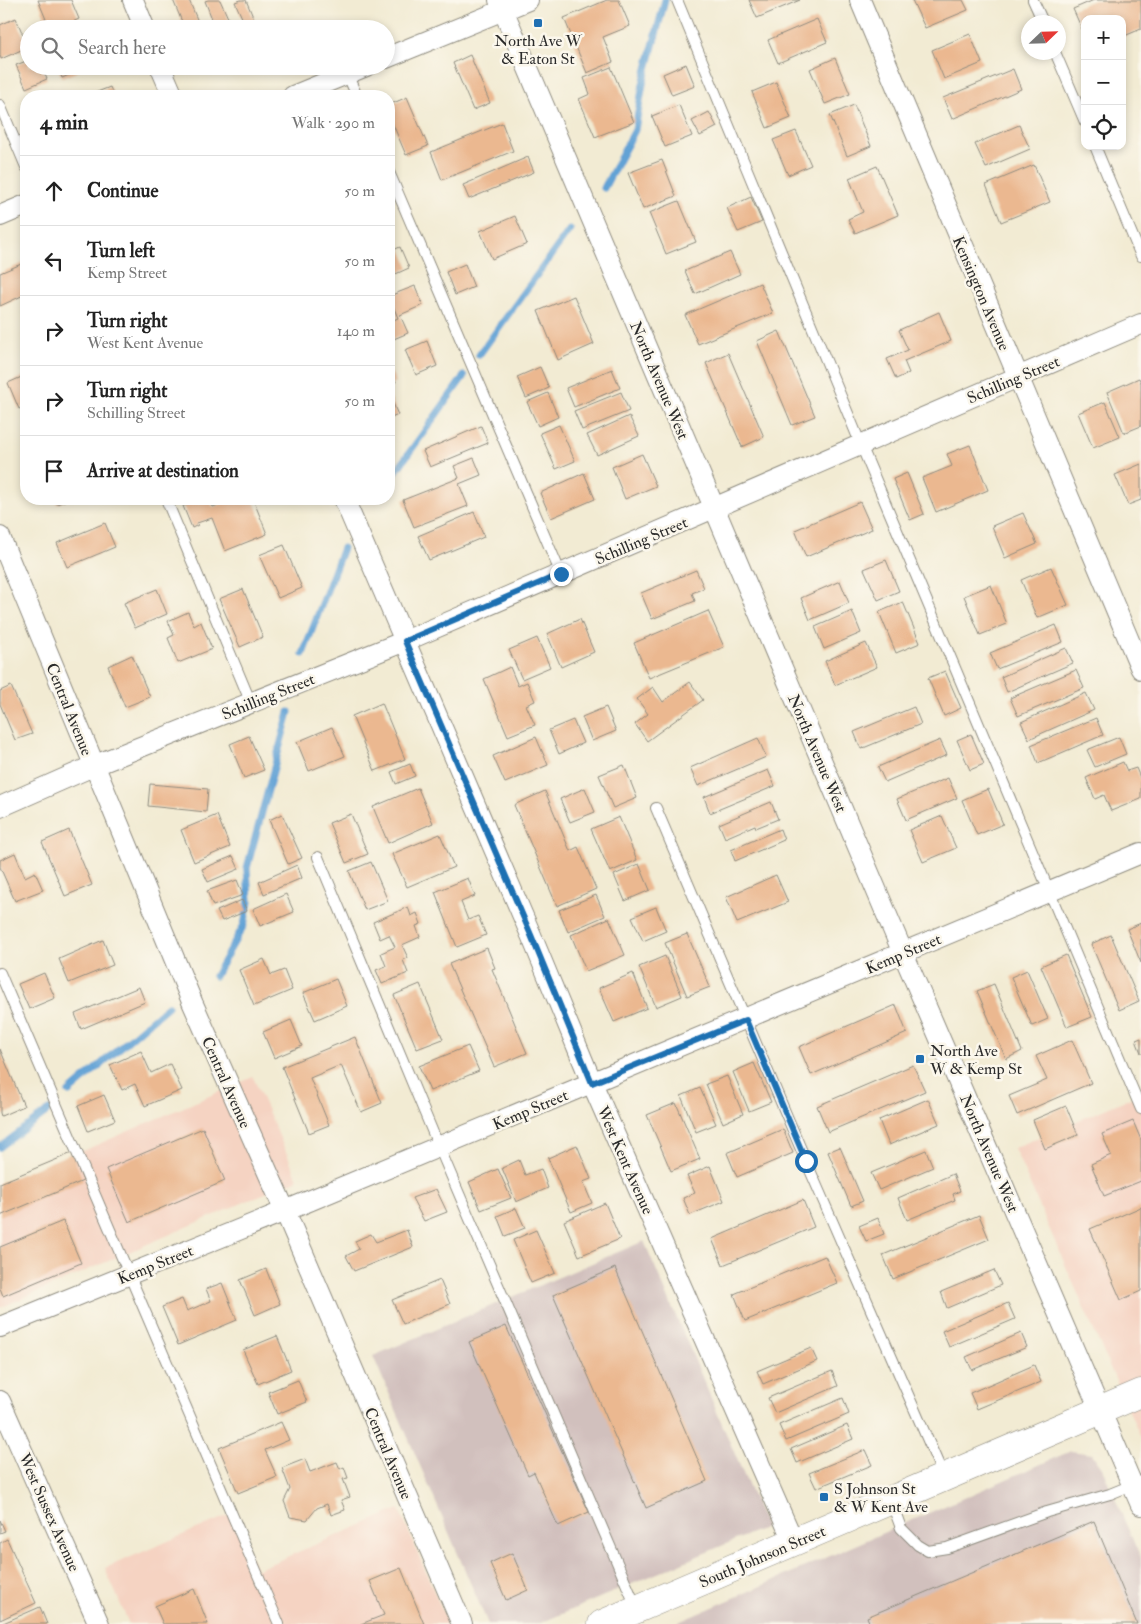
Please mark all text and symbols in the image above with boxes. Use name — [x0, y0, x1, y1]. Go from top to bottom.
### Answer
north arrow — [1021, 15, 1066, 60]
map controls — [1081, 15, 1126, 150]
button: + — [1081, 15, 1126, 60]
marker: North Ave W & Eaton St — [532, 17, 544, 29]
search box — [20, 20, 395, 75]
place label: North Ave W & Eaton St — [494, 31, 582, 69]
icon: search — [38, 34, 66, 62]
text: Search here — [78, 36, 166, 60]
button: − — [1081, 60, 1126, 105]
button: locate — [1081, 105, 1126, 150]
text: 4 min — [40, 109, 88, 136]
text: Walk · 290 m — [292, 113, 375, 133]
icon: ahead — [40, 177, 68, 205]
text: Continue — [87, 179, 158, 203]
text: 50 m — [344, 181, 375, 201]
street label: Kensington Avenue — [948, 233, 1014, 354]
text: Turn left — [87, 239, 155, 263]
icon: left — [40, 247, 68, 275]
text: 50 m — [344, 251, 375, 271]
text: Kemp Street — [87, 263, 167, 283]
text: Turn right — [87, 309, 167, 333]
icon: right — [40, 317, 68, 345]
street label: North Avenue West — [625, 318, 693, 442]
text: 140 m — [337, 321, 375, 341]
text: West Kent Avenue — [87, 333, 203, 353]
street label: Schilling Street — [964, 351, 1063, 408]
text: Turn right — [87, 379, 167, 403]
icon: right — [40, 387, 68, 415]
text: 50 m — [344, 391, 375, 411]
text: Schilling Street — [87, 403, 186, 423]
icon: arrive — [40, 457, 68, 485]
text: Arrive at destination — [87, 459, 239, 483]
street label: Schilling Street — [592, 512, 691, 569]
route end — [550, 563, 573, 586]
street label: Central Avenue — [41, 660, 97, 759]
street label: Schilling Street — [219, 669, 318, 725]
street label: North Avenue West — [783, 691, 851, 815]
street label: Kemp Street — [863, 929, 945, 980]
street label: Central Avenue — [197, 1034, 255, 1132]
place label: North Ave W & Kemp St — [929, 1041, 1022, 1080]
marker: North Ave W & Kemp St — [914, 1053, 926, 1065]
street label: Kemp Street — [490, 1085, 572, 1136]
street label: North Avenue West — [955, 1091, 1023, 1215]
street label: West Kent Avenue — [592, 1102, 658, 1218]
route start — [795, 1150, 818, 1173]
street label: Kemp Street — [115, 1241, 197, 1290]
street label: Central Avenue — [360, 1404, 417, 1503]
street label: West Sussex Avenue — [14, 1449, 84, 1575]
place label: S Johnson St & W Kent Ave — [834, 1479, 928, 1517]
marker: S Johnson St & W Kent Ave — [818, 1491, 830, 1503]
street label: South Johnson Street — [696, 1521, 829, 1594]

